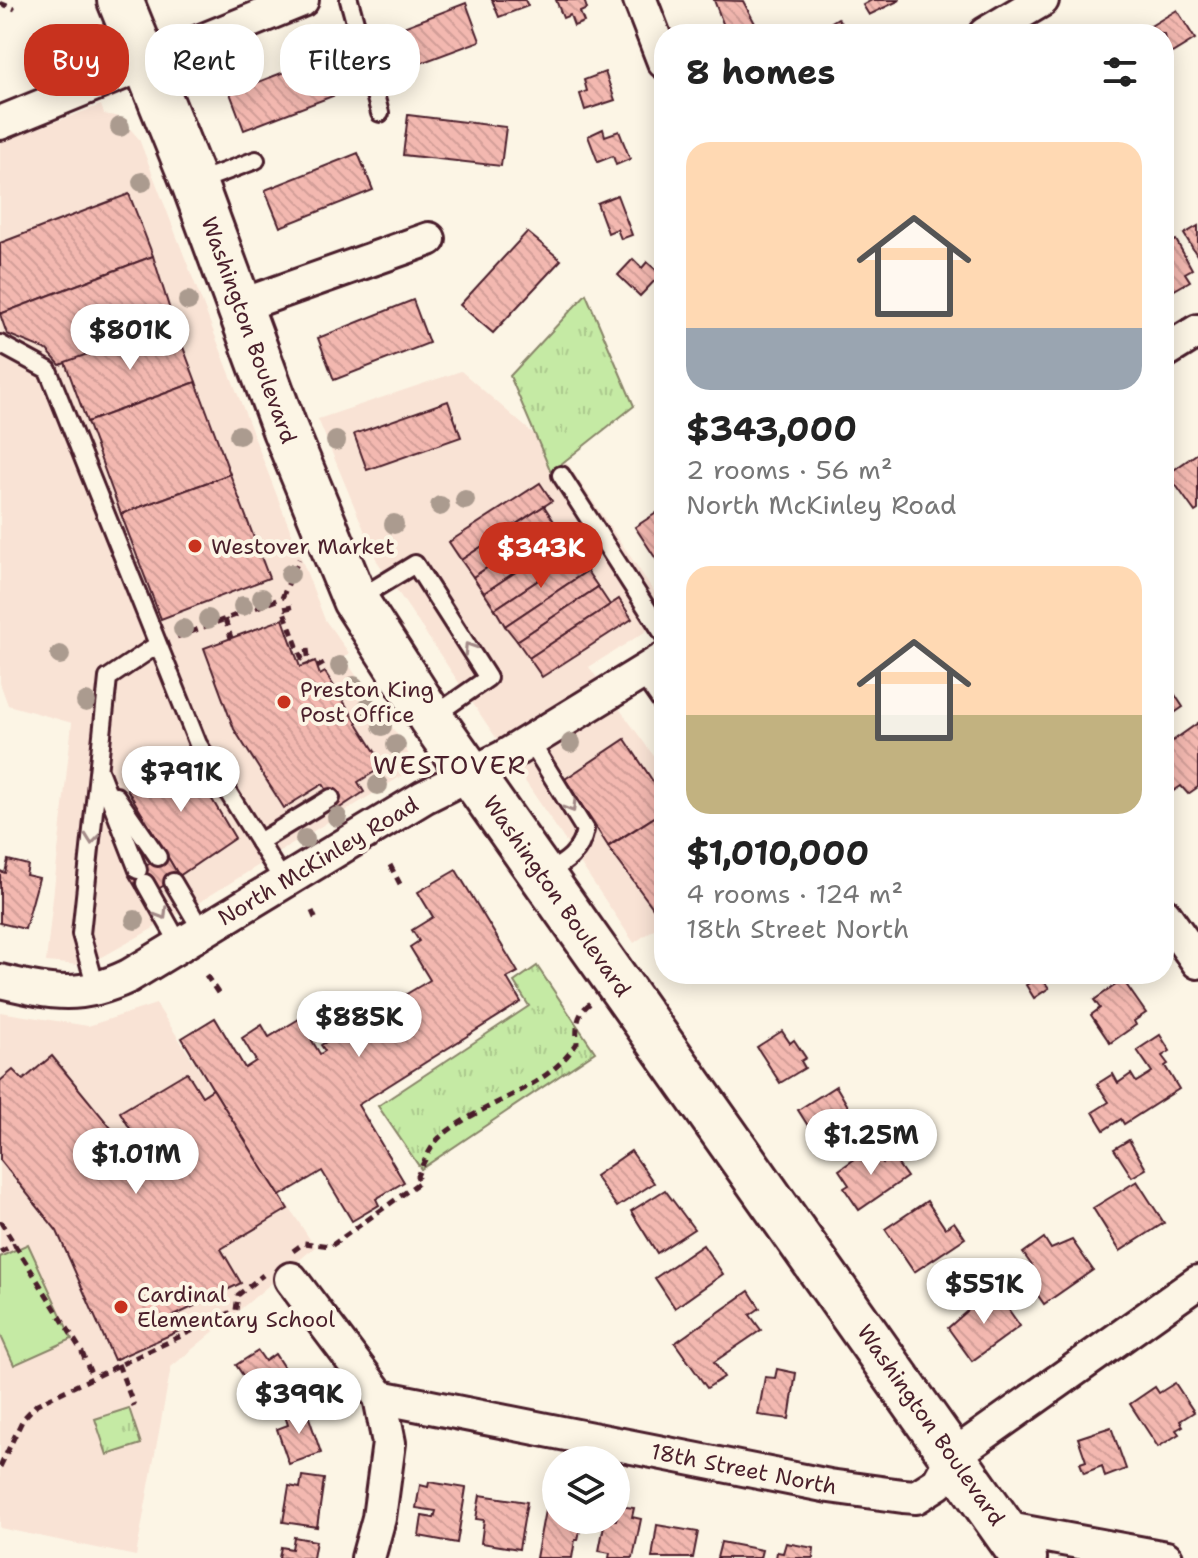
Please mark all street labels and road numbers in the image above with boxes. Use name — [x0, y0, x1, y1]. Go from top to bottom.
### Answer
street label: Washington Boulevard — [194, 213, 304, 447]
street label: North McKinley Road — [212, 790, 424, 932]
street label: Washington Boulevard — [476, 790, 638, 1002]
street label: Washington Boulevard — [850, 1319, 1012, 1531]
street label: 18th Street North — [649, 1437, 839, 1501]

